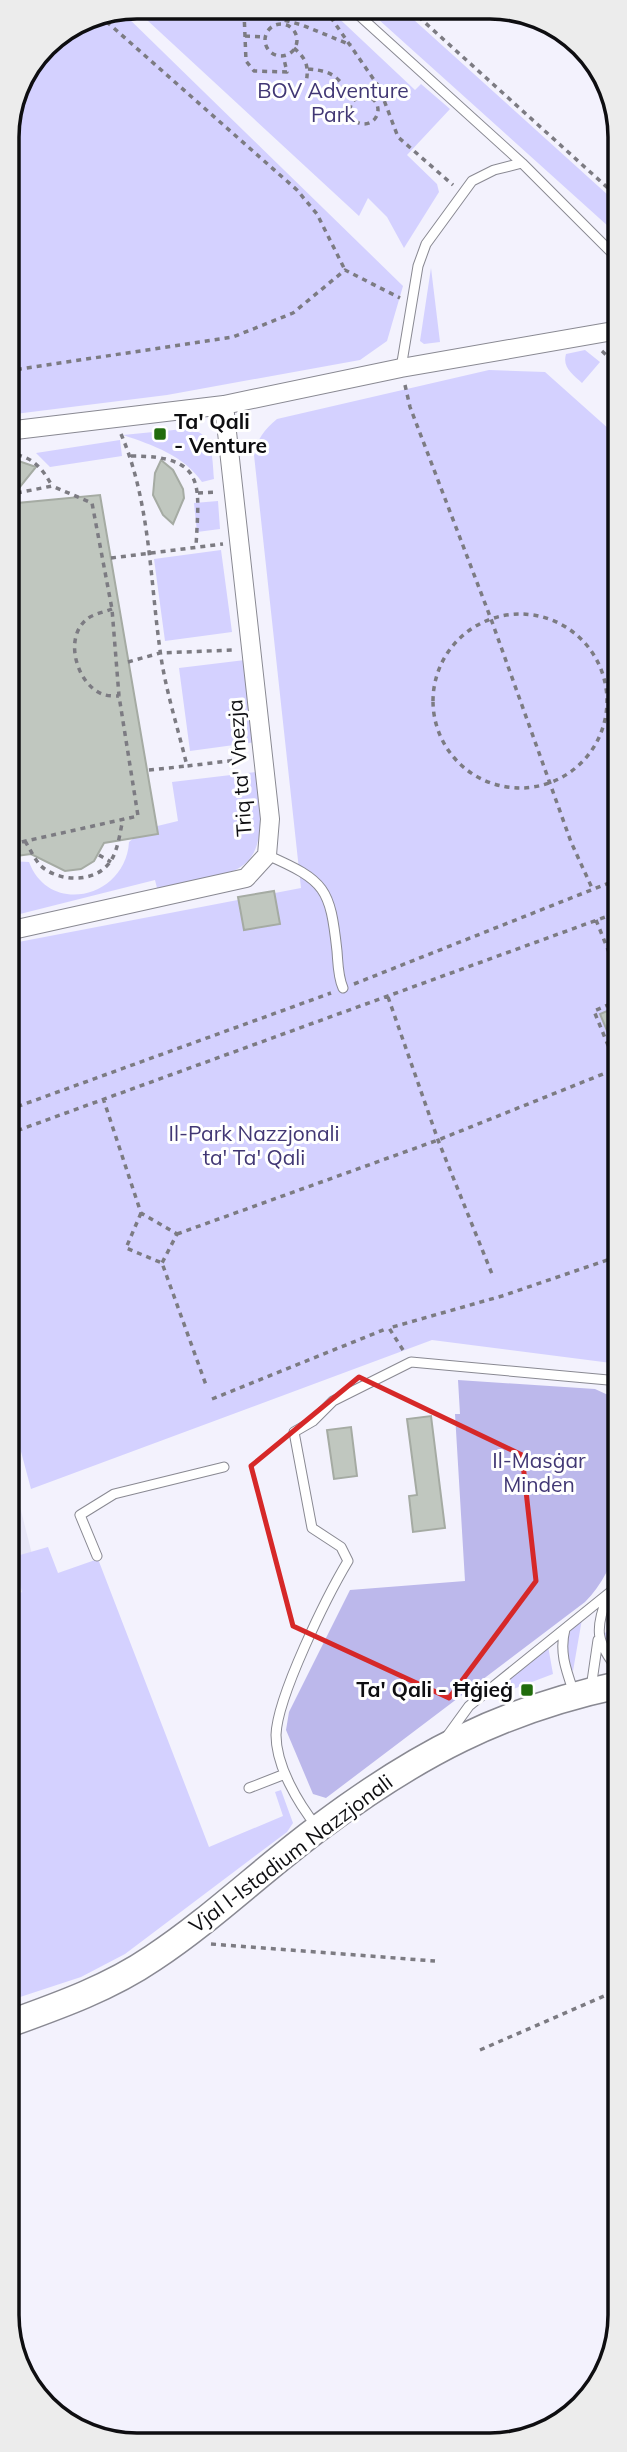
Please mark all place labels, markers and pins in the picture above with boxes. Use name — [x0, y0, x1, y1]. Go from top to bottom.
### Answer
place label: Ta' Qali - Venture — [174, 408, 267, 458]
marker: Ta' Qali - Venture — [152, 426, 168, 442]
place label: Ta' Qali - Ħġieġ — [356, 1676, 513, 1702]
marker: Ta' Qali - Ħġieġ — [519, 1682, 535, 1698]

